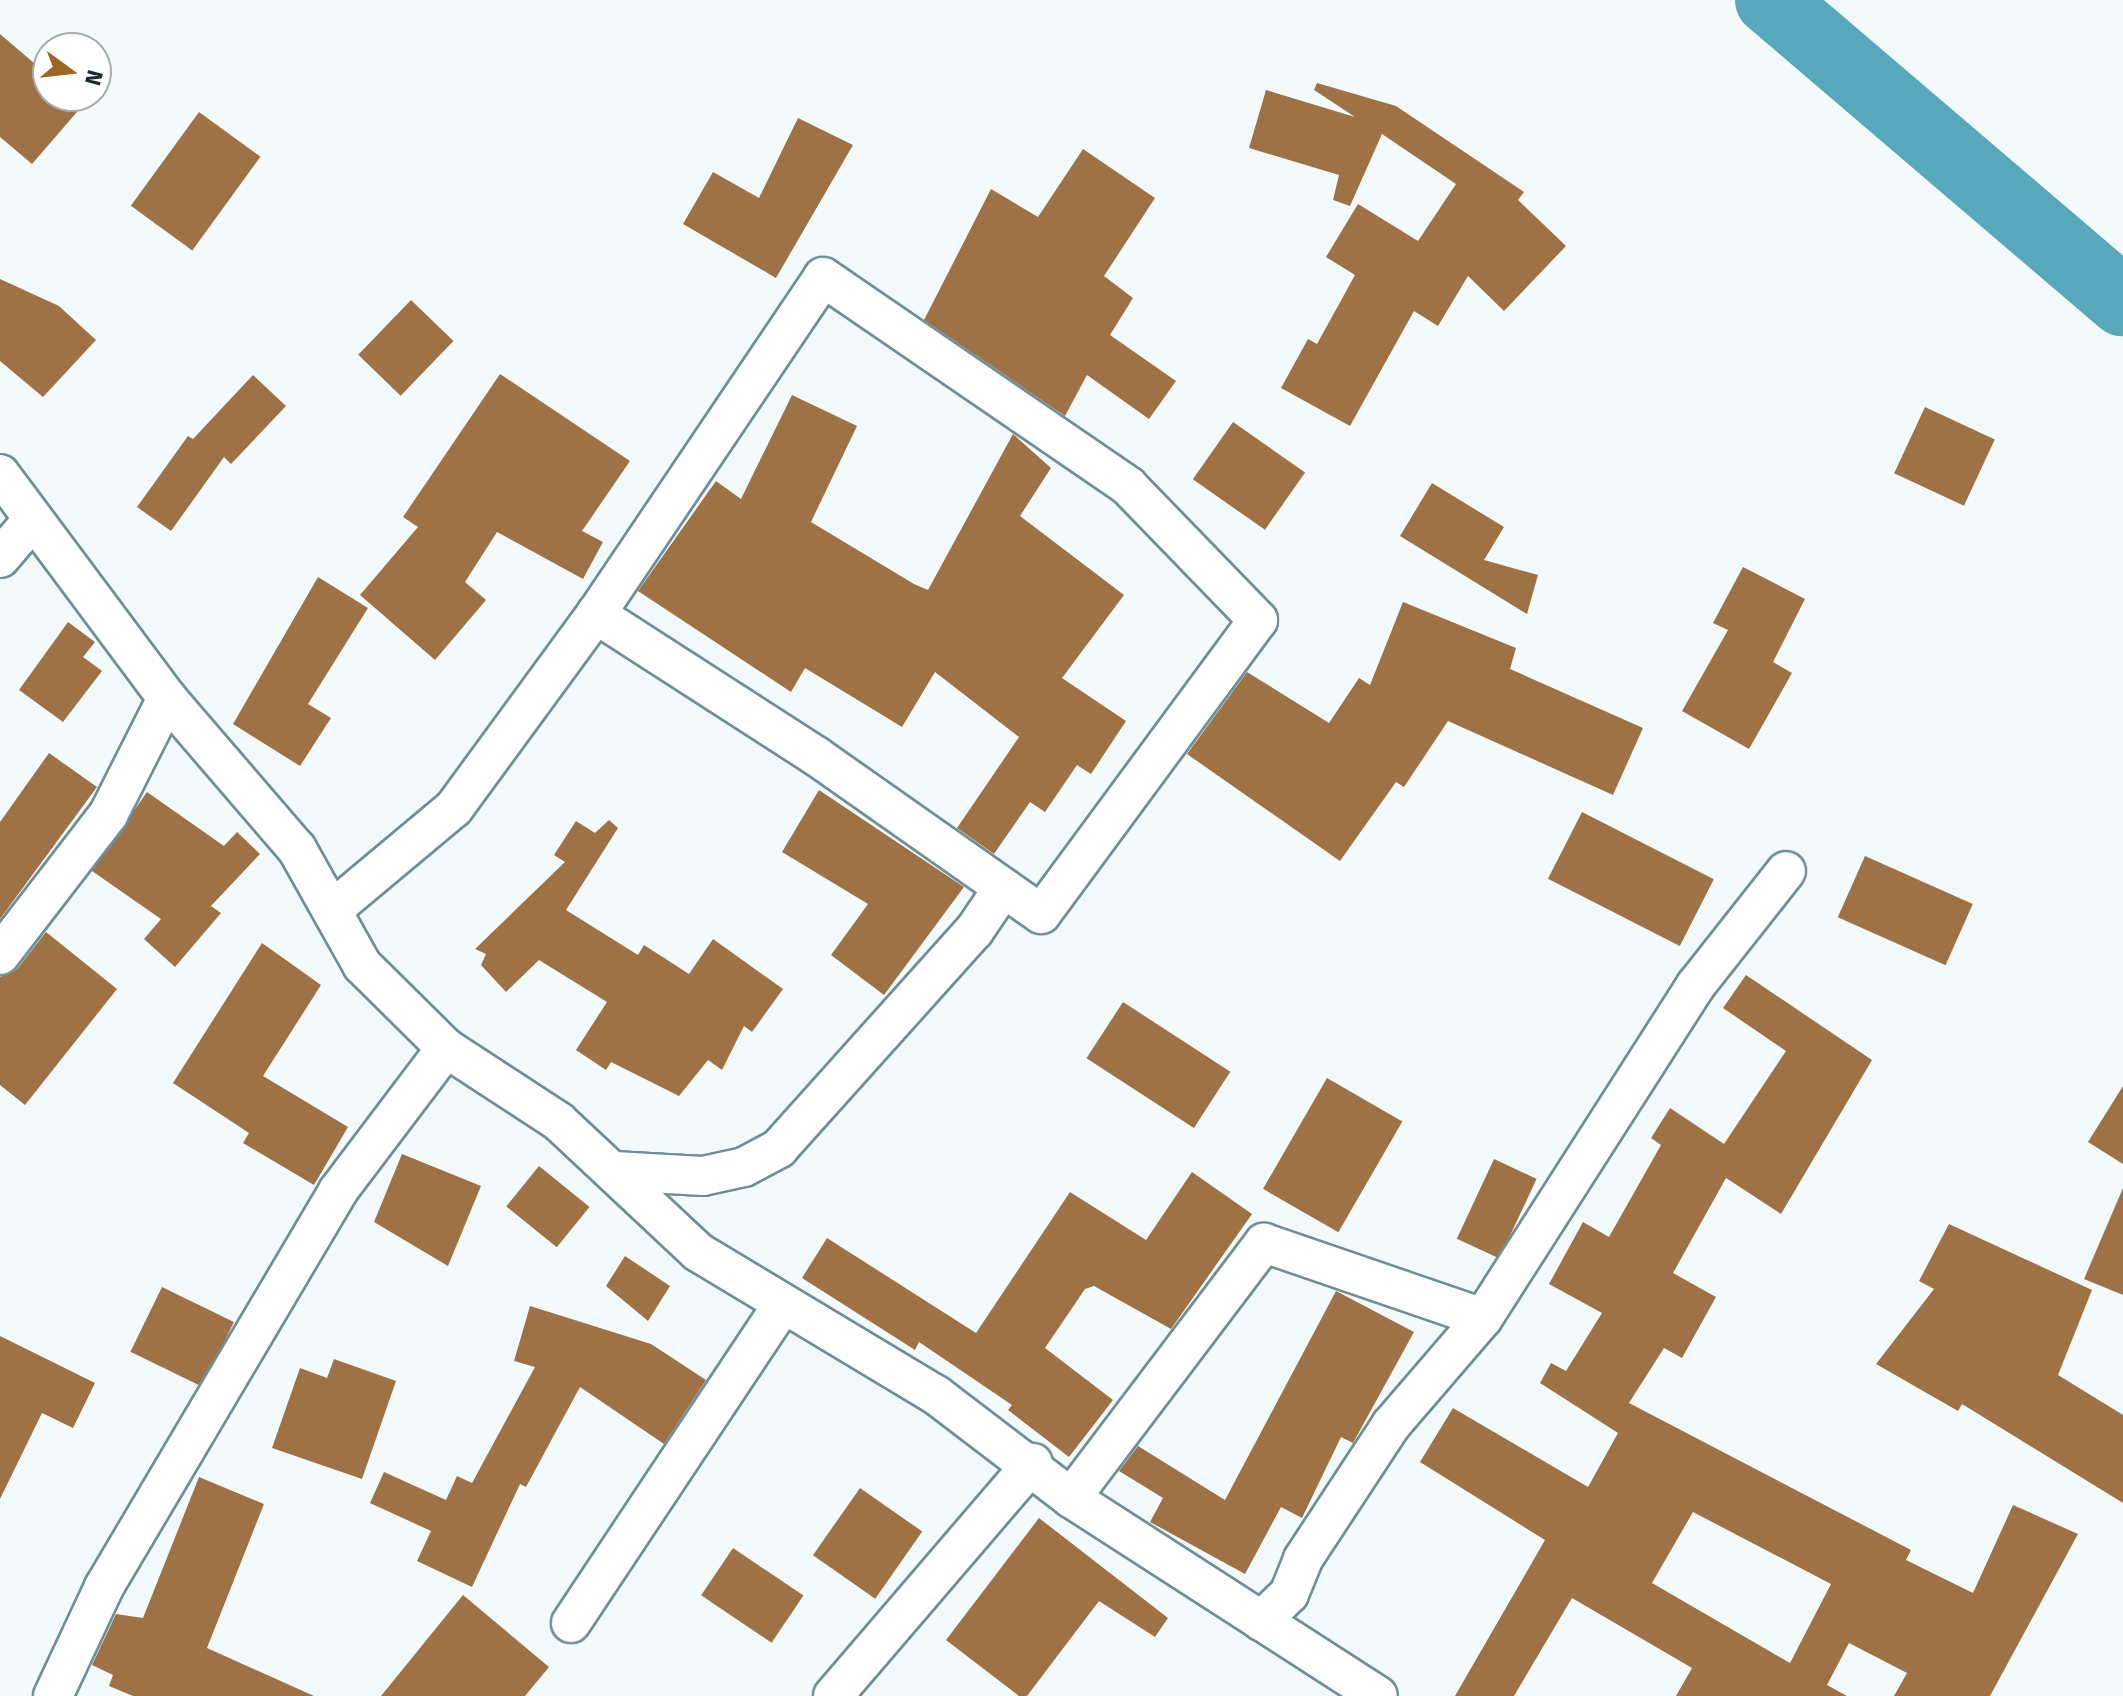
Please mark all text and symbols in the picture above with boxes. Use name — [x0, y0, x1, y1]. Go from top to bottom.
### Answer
north arrow — [32, 32, 112, 112]
text: N — [79, 67, 109, 88]

